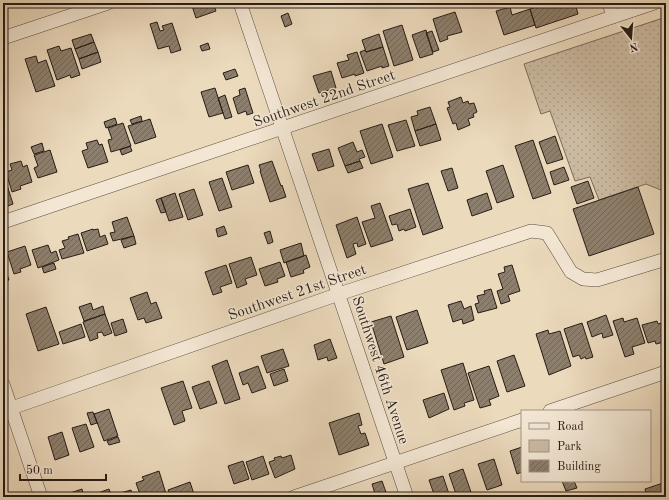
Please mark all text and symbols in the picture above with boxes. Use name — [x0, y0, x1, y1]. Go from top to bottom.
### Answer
north arrow — [611, 18, 651, 58]
text: N — [627, 40, 639, 53]
street label: Southwest 22nd Street — [251, 68, 397, 131]
street label: Southwest 21st Street — [226, 263, 369, 324]
street label: Southwest 46th Avenue — [349, 295, 411, 446]
legend — [521, 410, 651, 482]
text: Road — [557, 421, 584, 433]
text: Park — [557, 441, 582, 453]
scale bar — [20, 456, 106, 482]
text: Building — [557, 461, 601, 473]
text: 50 m — [26, 464, 53, 477]

